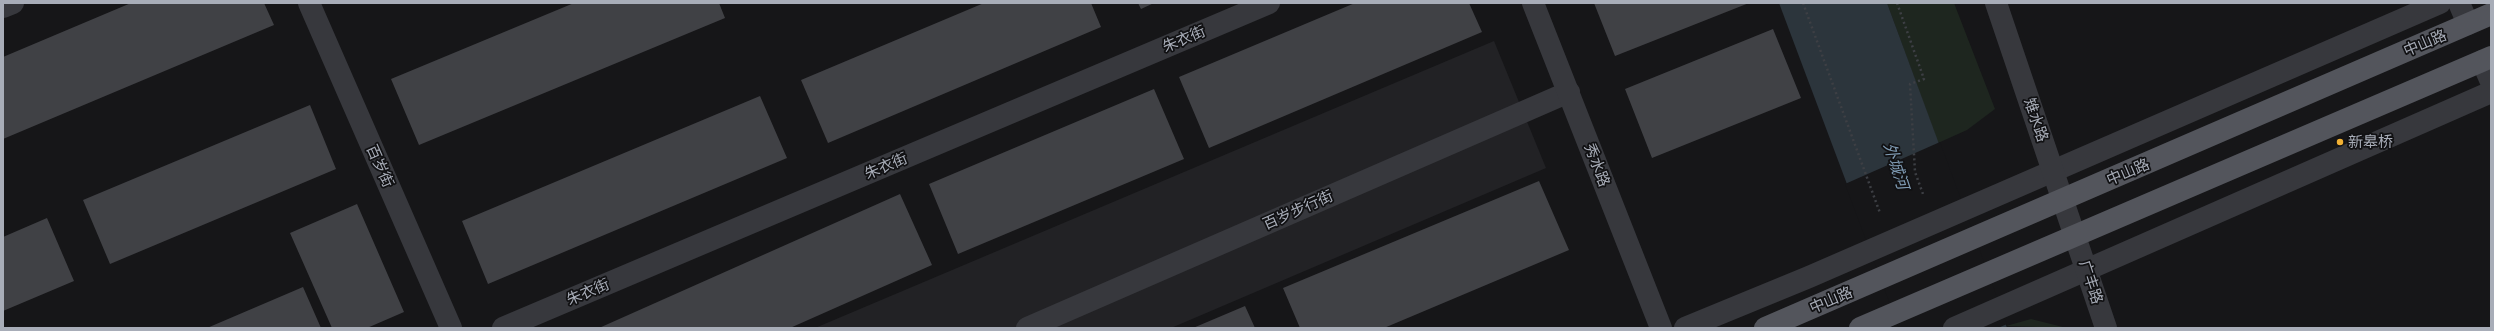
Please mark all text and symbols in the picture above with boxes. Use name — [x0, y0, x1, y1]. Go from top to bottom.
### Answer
street label: 朱衣街 — [1160, 22, 1208, 56]
street label: 中山路 — [2401, 26, 2449, 60]
street label: 雉水路 — [2020, 96, 2052, 144]
place label: 新皋桥 — [2348, 133, 2393, 151]
marker: 新皋桥 — [2335, 137, 2345, 147]
water label: 外城河 — [1879, 140, 1913, 192]
street label: 秀水路 — [1581, 141, 1613, 189]
street label: 百岁街 — [363, 142, 397, 190]
street label: 朱衣街 — [862, 149, 910, 183]
street label: 中山路 — [2104, 155, 2152, 189]
street label: 百岁步行街 — [1260, 187, 1336, 233]
street label: 广丰路 — [2075, 258, 2107, 306]
street label: 朱衣街 — [564, 275, 612, 309]
street label: 中山路 — [1807, 283, 1855, 317]

